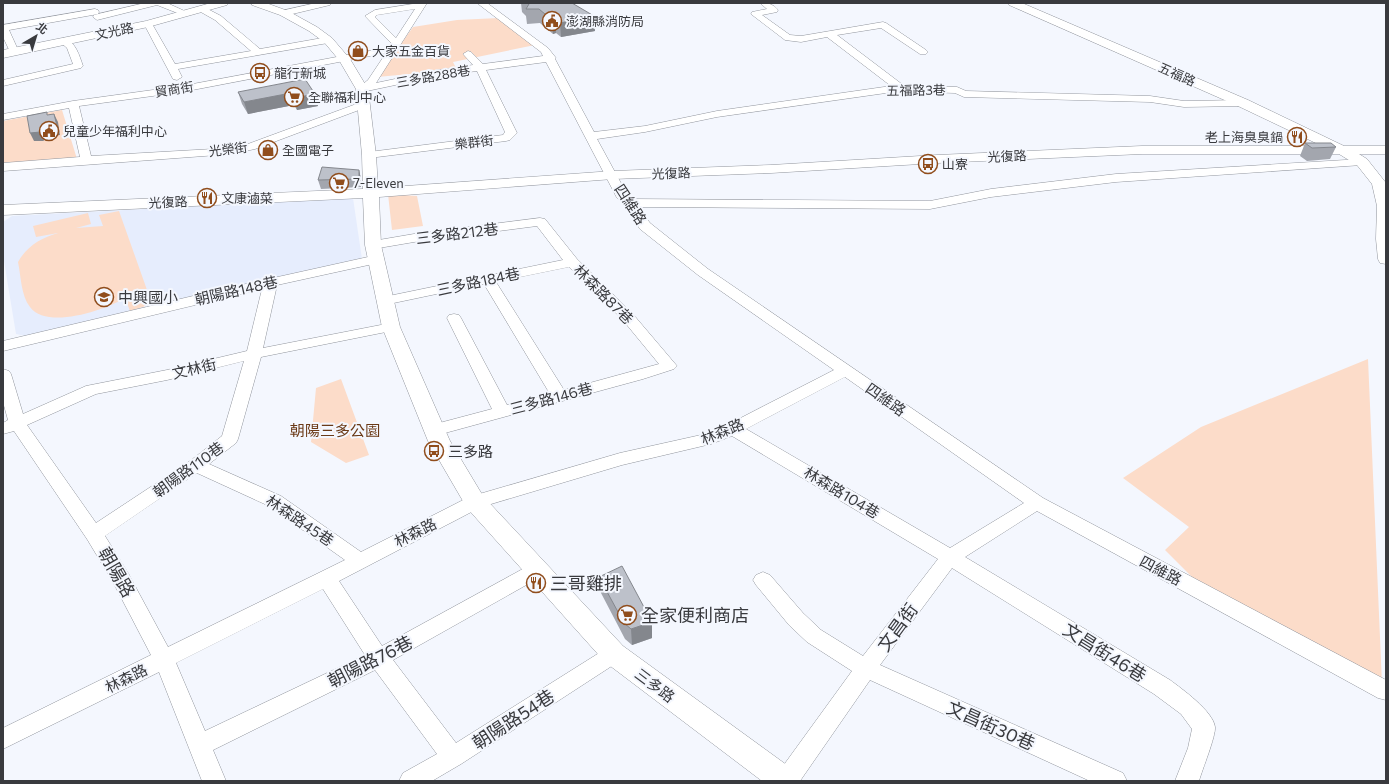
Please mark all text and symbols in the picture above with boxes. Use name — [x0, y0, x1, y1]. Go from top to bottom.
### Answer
public building icon: 澎湖縣消防局 — [541, 10, 563, 32]
place label: 澎湖縣消防局 — [566, 13, 644, 29]
north arrow — [16, 16, 56, 56]
text: 北 — [34, 19, 51, 36]
street label: 文光路 — [93, 19, 135, 43]
shop icon: 大家五金百貨 — [347, 40, 369, 62]
place label: 大家五金百貨 — [372, 43, 450, 59]
street label: 五福路 — [1156, 59, 1198, 89]
bus stop icon: 龍行新城 — [249, 62, 271, 84]
street label: 三多路288巷 — [395, 62, 471, 90]
place label: 龍行新城 — [274, 65, 326, 81]
street label: 貿商街 — [153, 78, 195, 100]
street label: 五福路3巷 — [886, 81, 946, 99]
supermarket icon: 全聯福利中心 — [283, 86, 305, 108]
place label: 全聯福利中心 — [308, 89, 386, 105]
public building icon: 兒童少年福利中心 — [38, 120, 60, 142]
place label: 兒童少年福利中心 — [63, 123, 167, 139]
restaurant icon: 老上海臭臭鍋 — [1286, 126, 1308, 148]
place label: 老上海臭臭鍋 — [1205, 129, 1283, 145]
street label: 樂群街 — [454, 132, 494, 152]
street label: 光榮街 — [208, 139, 248, 159]
shop icon: 全國電子 — [257, 139, 279, 161]
place label: 全國電子 — [282, 142, 334, 158]
street label: 光復路 — [987, 147, 1027, 165]
bus stop icon: 山寮 — [917, 153, 939, 175]
place label: 山寮 — [942, 156, 968, 172]
street label: 光復路 — [651, 164, 691, 182]
supermarket icon: 7-Eleven — [328, 172, 350, 194]
place label: 7-Eleven — [353, 175, 404, 191]
street label: 四維路 — [611, 180, 651, 228]
restaurant icon: 文康滷菜 — [196, 187, 218, 209]
place label: 文康滷菜 — [221, 190, 273, 206]
street label: 光復路 — [148, 193, 188, 211]
street label: 三多路212巷 — [415, 219, 499, 247]
street label: 林森路87巷 — [570, 260, 638, 328]
street label: 三多路184巷 — [435, 263, 521, 299]
street label: 朝陽路148巷 — [193, 272, 279, 308]
school or university icon: 中興國小 — [93, 286, 115, 308]
place label: 中興國小 — [118, 288, 178, 306]
street label: 文林街 — [170, 354, 218, 382]
street label: 三多路146巷 — [508, 378, 594, 418]
street label: 四維路 — [862, 379, 910, 419]
street label: 林森路 — [698, 414, 746, 448]
park label: 朝陽三多公園 — [290, 421, 380, 439]
street label: 朝陽路110巷 — [149, 437, 227, 501]
bus stop icon: 三多路 — [423, 440, 445, 462]
place label: 三多路 — [448, 442, 493, 460]
street label: 林森路104巷 — [801, 462, 883, 522]
street label: 林森路45巷 — [263, 491, 337, 549]
street label: 林森路 — [391, 514, 439, 550]
street label: 朝陽路 — [94, 543, 140, 601]
street label: 四維路 — [1137, 551, 1185, 589]
restaurant icon: 三哥雞排 — [525, 572, 547, 594]
place label: 三哥雞排 — [550, 572, 622, 594]
street label: 文昌街 — [872, 599, 922, 655]
supermarket icon: 全家便利商店 — [616, 604, 638, 626]
place label: 全家便利商店 — [641, 604, 749, 626]
street label: 文昌街46巷 — [1059, 618, 1151, 686]
street label: 朝陽路76巷 — [324, 630, 416, 692]
street label: 林森路 — [102, 660, 150, 696]
street label: 三多路 — [632, 664, 678, 706]
street label: 朝陽路54巷 — [468, 684, 558, 754]
street label: 文昌街30巷 — [944, 696, 1038, 754]

